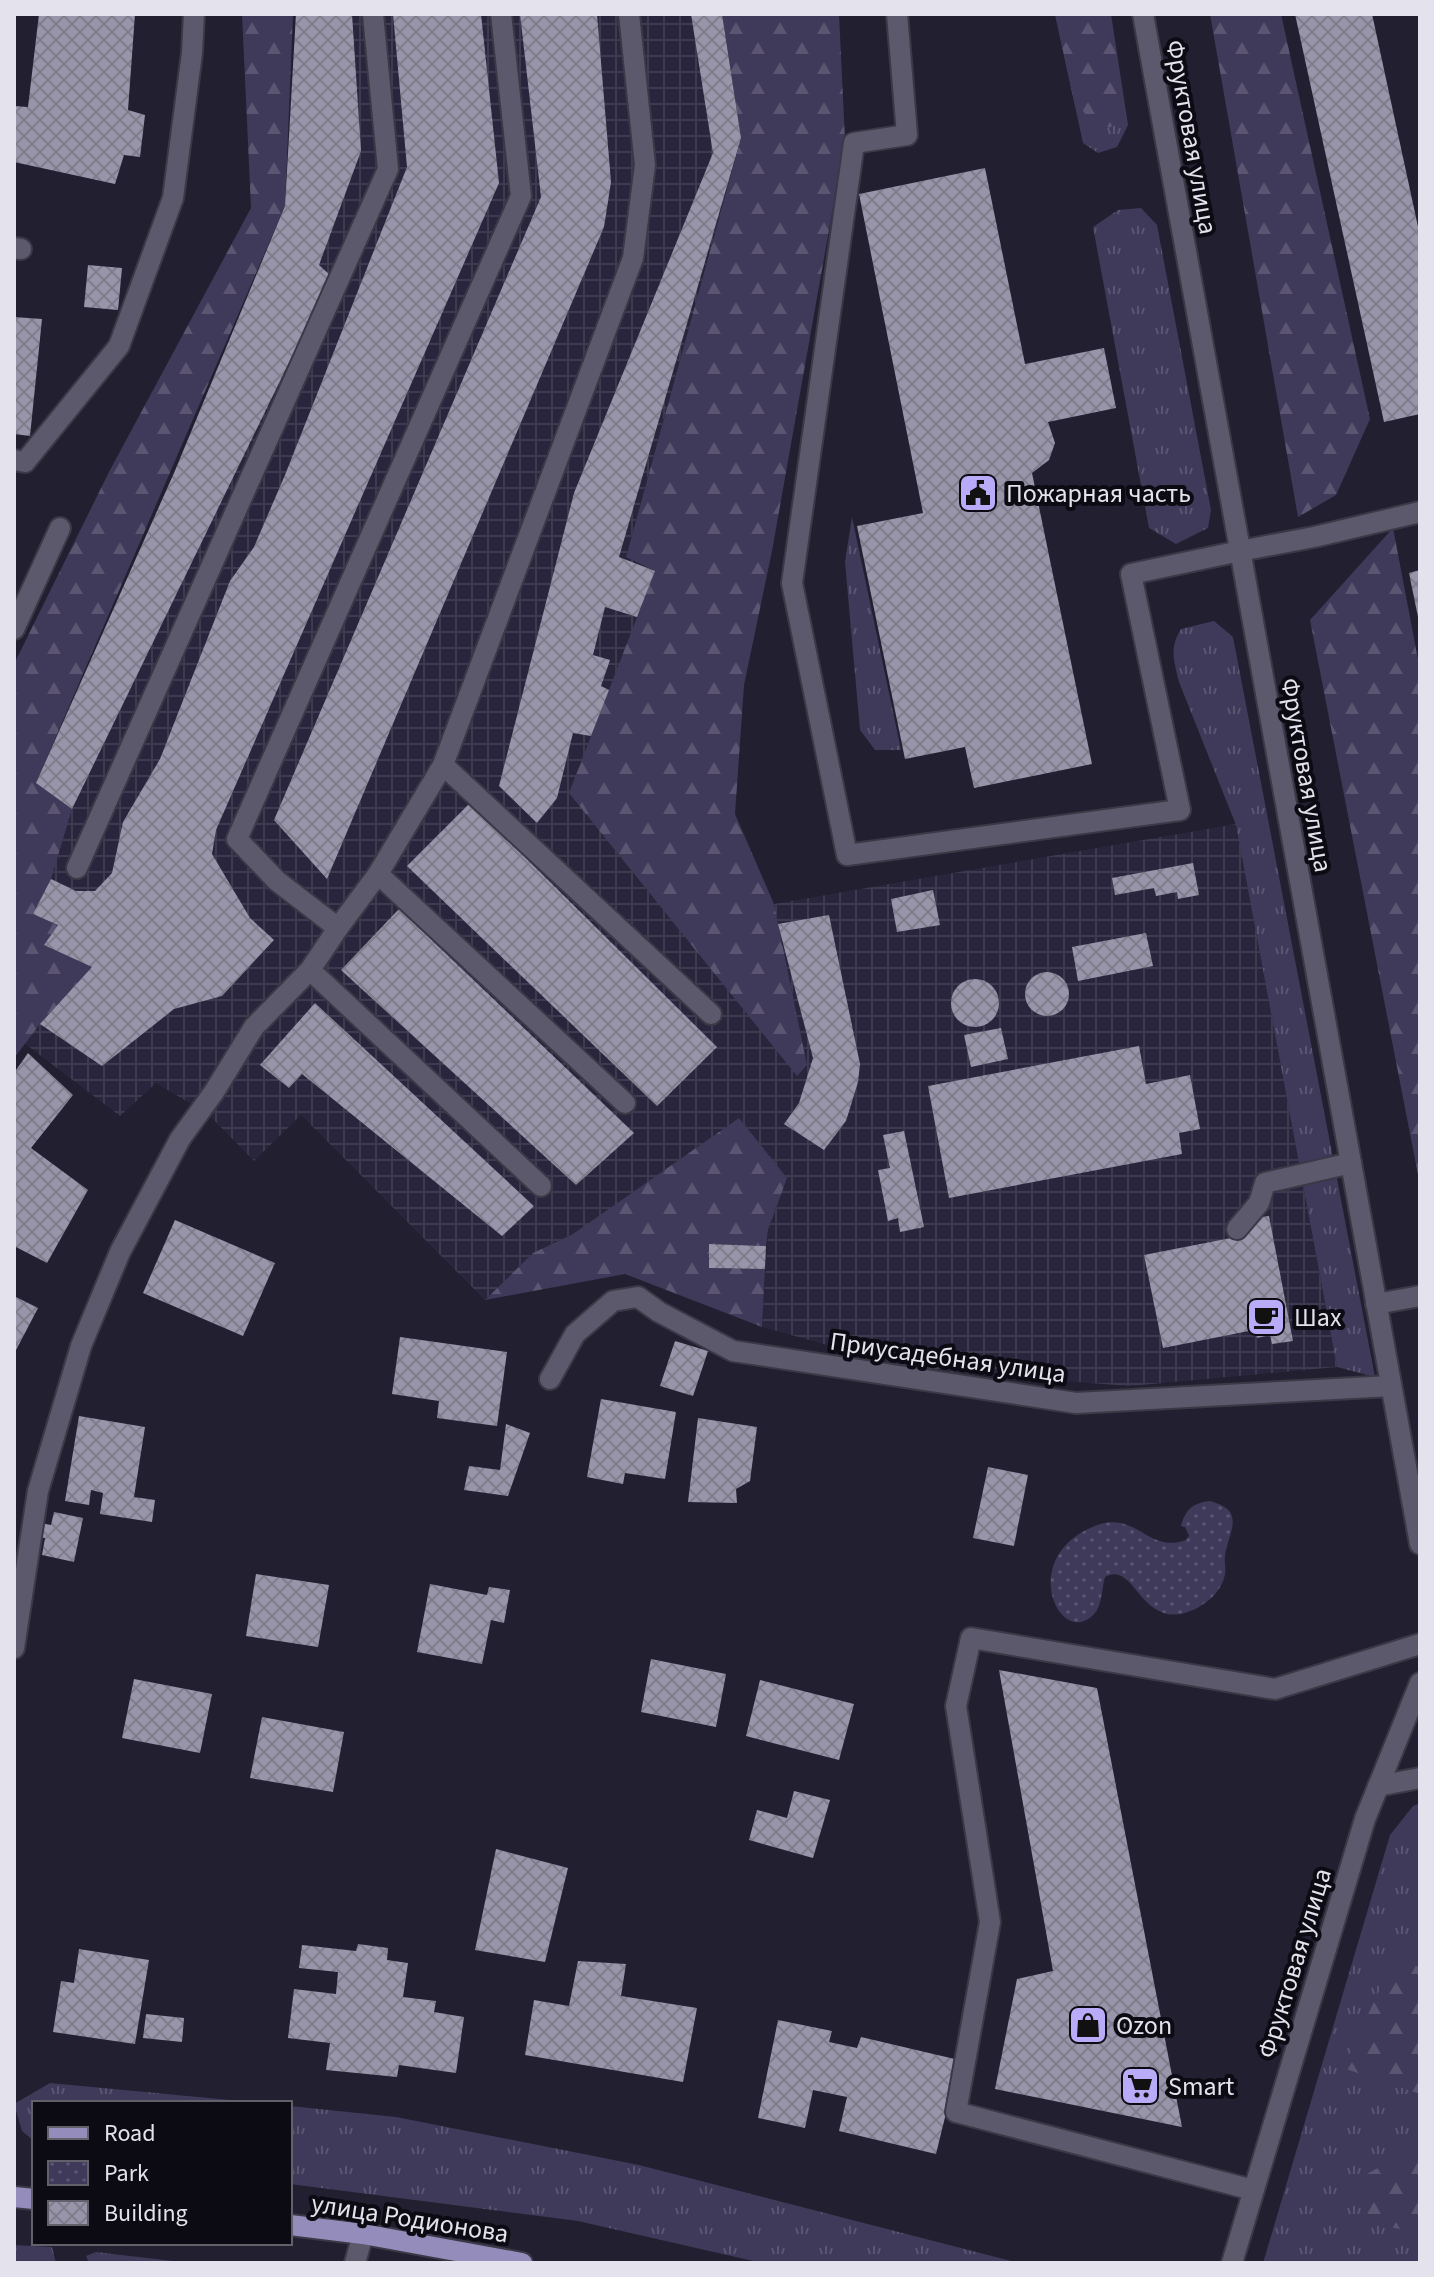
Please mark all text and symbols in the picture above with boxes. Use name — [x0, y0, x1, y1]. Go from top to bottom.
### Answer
street label: Фруктовая улица — [1156, 37, 1227, 237]
public building icon: Пожарная часть — [957, 472, 999, 514]
place label: Пожарная часть — [1006, 475, 1191, 512]
street label: Фруктовая улица — [1271, 675, 1342, 875]
cafe icon: Шах — [1245, 1296, 1287, 1338]
place label: Шах — [1294, 1299, 1342, 1336]
street label: Приусадебная улица — [828, 1323, 1068, 1392]
street label: Фруктовая улица — [1248, 1864, 1341, 2063]
shop icon: Ozon — [1067, 2004, 1109, 2046]
place label: Ozon — [1116, 2007, 1172, 2044]
supermarket icon: Smart — [1119, 2065, 1161, 2107]
place label: Smart — [1168, 2068, 1235, 2105]
legend — [32, 2101, 292, 2245]
text: Road — [104, 2116, 156, 2151]
text: Park — [104, 2156, 149, 2191]
street label: улица Родионова — [309, 2185, 511, 2252]
text: Building — [104, 2196, 188, 2231]

